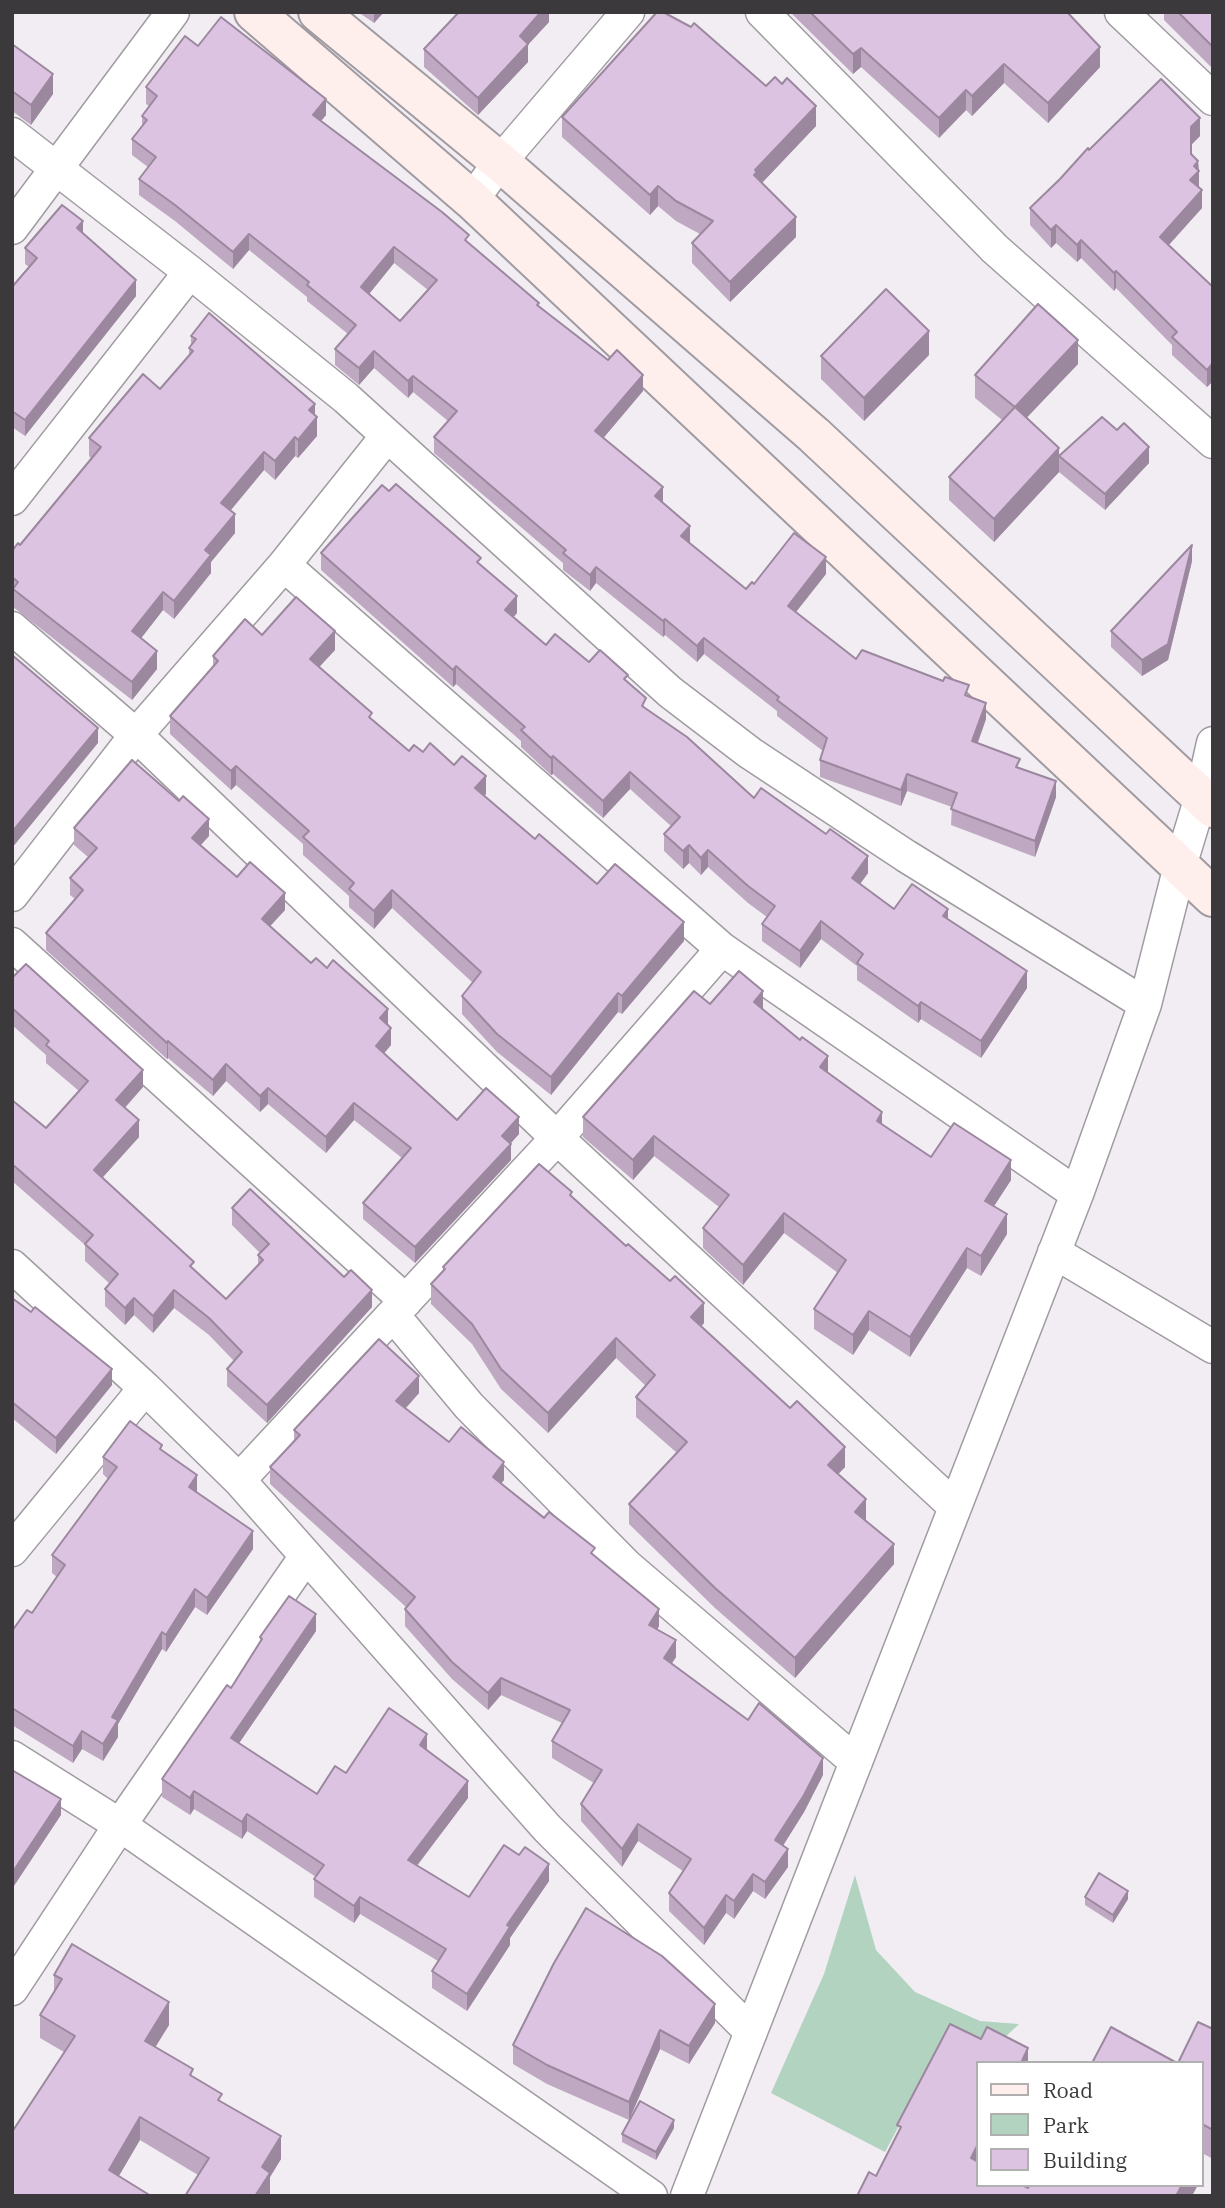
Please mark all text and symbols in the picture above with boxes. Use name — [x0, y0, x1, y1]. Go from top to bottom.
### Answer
legend — [976, 2061, 1204, 2187]
text: Road — [1043, 2076, 1093, 2104]
text: Park — [1043, 2111, 1089, 2139]
text: Building — [1043, 2146, 1127, 2174]

